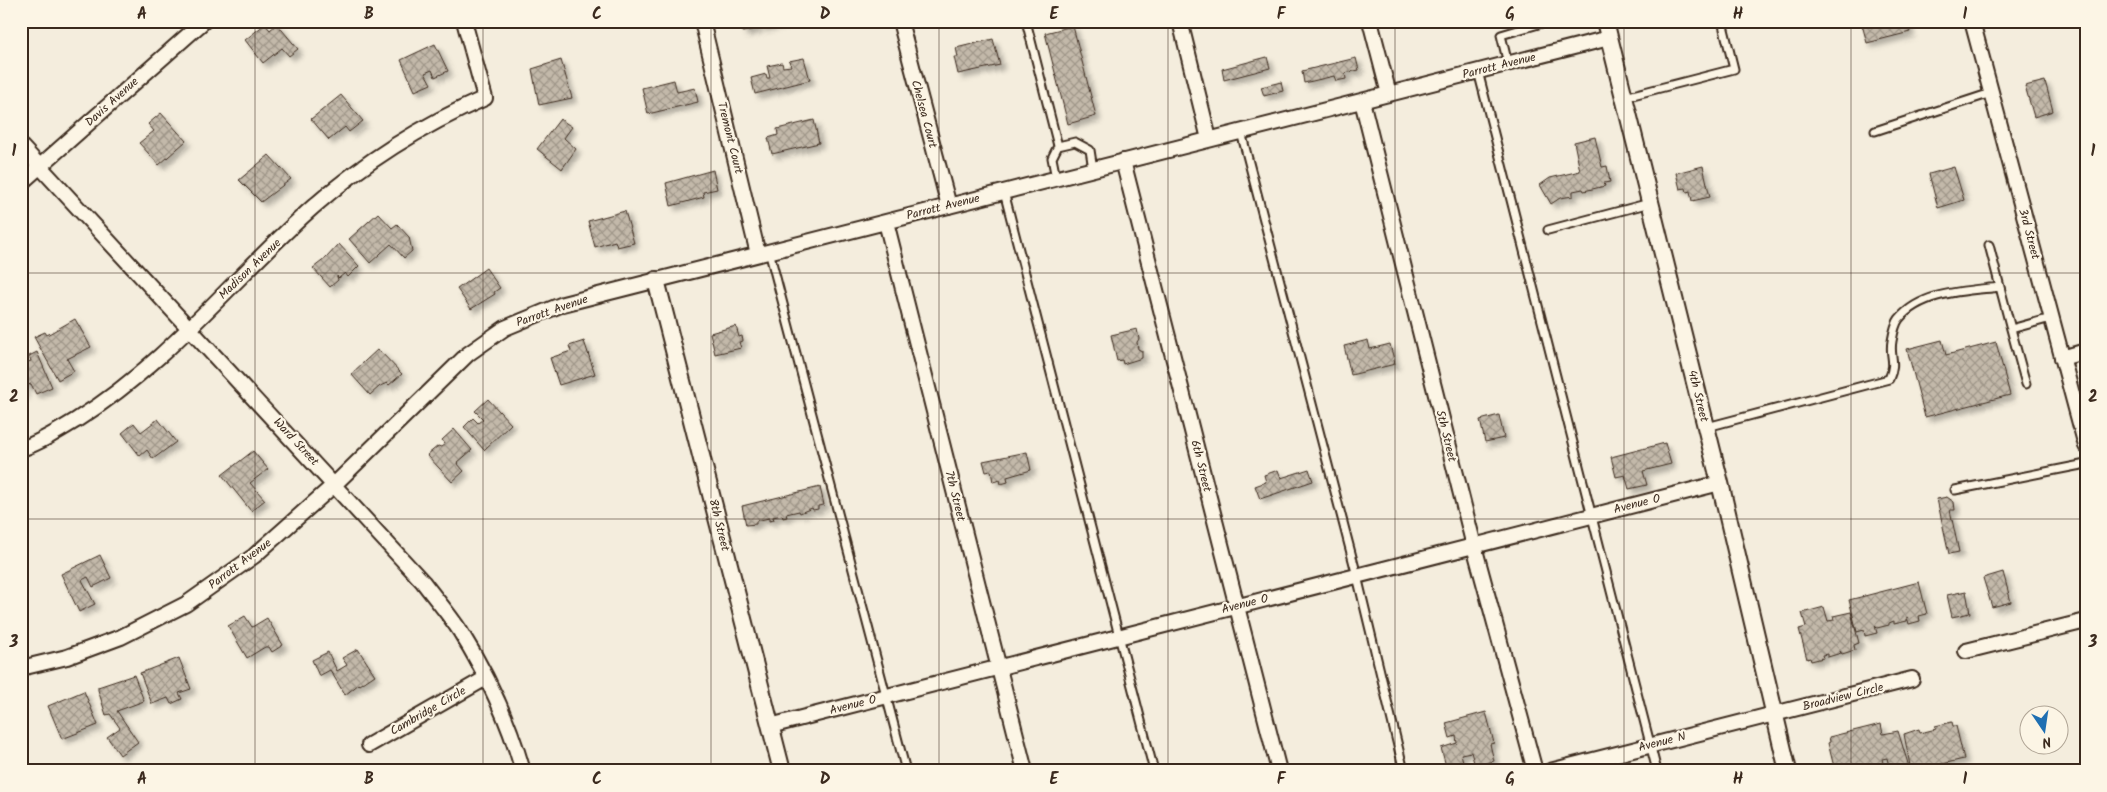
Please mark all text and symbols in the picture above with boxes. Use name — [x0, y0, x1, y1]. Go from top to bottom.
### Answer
text: A — [137, 2, 147, 27]
text: B — [364, 2, 374, 27]
text: C — [592, 2, 602, 27]
text: D — [820, 2, 831, 27]
text: E — [1050, 2, 1060, 27]
text: F — [1277, 2, 1287, 27]
text: G — [1505, 2, 1515, 27]
text: H — [1733, 2, 1743, 27]
text: I — [1963, 2, 1968, 27]
street label: Parrott Avenue — [1460, 48, 1538, 84]
street label: Davis Avenue — [81, 72, 144, 131]
street label: Chelsea Court — [906, 78, 942, 151]
street label: Tremont Court — [712, 100, 748, 176]
text: 1 — [12, 139, 17, 164]
text: 1 — [2091, 139, 2096, 164]
street label: Parrott Avenue — [904, 189, 982, 225]
street label: 3rd Street — [2013, 206, 2045, 262]
street label: Madison Avenue — [214, 234, 286, 304]
street label: Parrott Avenue — [513, 290, 591, 332]
street label: 4th Street — [1682, 368, 1714, 424]
text: 2 — [9, 385, 19, 410]
text: 2 — [2088, 385, 2098, 410]
street label: 5th Street — [1430, 408, 1462, 464]
street label: Ward Street — [269, 414, 324, 471]
street label: 6th Street — [1185, 438, 1217, 494]
street label: 7th Street — [940, 469, 971, 524]
street label: Avenue O — [1612, 489, 1663, 519]
street label: 8th Street — [703, 497, 735, 554]
street label: Parrott Avenue — [204, 533, 276, 594]
street label: Avenue O — [1220, 589, 1271, 619]
text: 3 — [9, 630, 19, 655]
text: 3 — [2088, 630, 2098, 655]
street label: Broadview Circle — [1801, 678, 1886, 716]
street label: Cambridge Circle — [386, 681, 470, 741]
street label: Avenue O — [828, 690, 879, 720]
north arrow — [2020, 704, 2070, 754]
street label: Avenue N — [1636, 727, 1688, 757]
text: N — [2040, 730, 2053, 753]
text: A — [137, 767, 147, 792]
text: B — [364, 767, 374, 792]
text: C — [592, 767, 602, 792]
text: D — [820, 767, 831, 792]
text: E — [1050, 767, 1060, 792]
text: F — [1277, 767, 1287, 792]
text: G — [1505, 767, 1515, 792]
text: H — [1733, 767, 1743, 792]
text: I — [1963, 767, 1968, 792]

